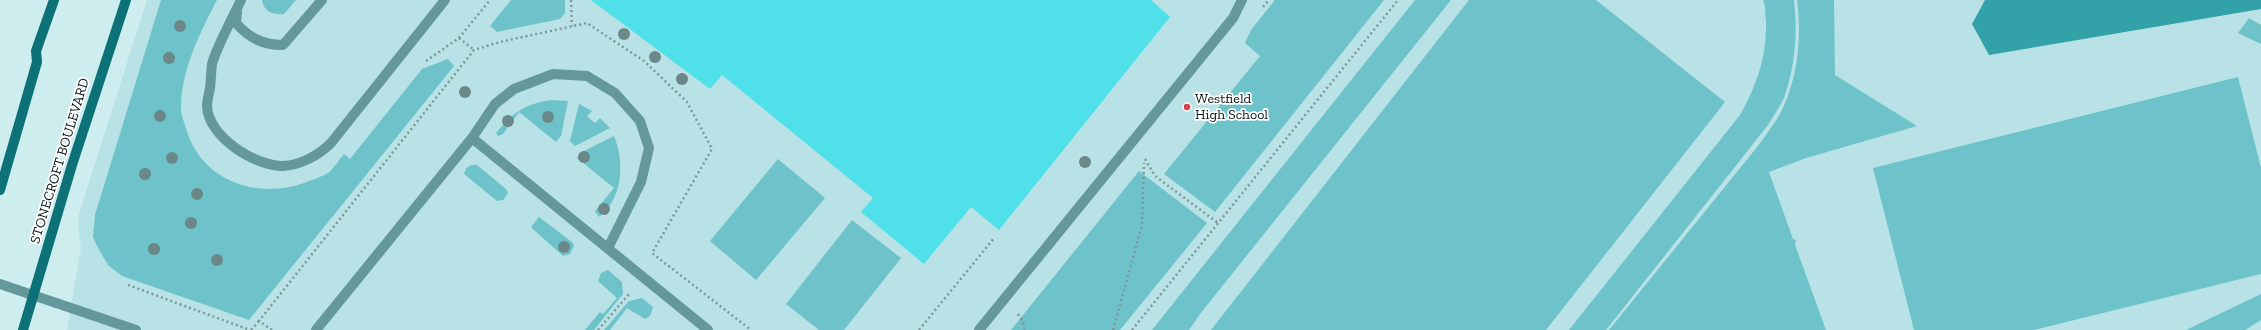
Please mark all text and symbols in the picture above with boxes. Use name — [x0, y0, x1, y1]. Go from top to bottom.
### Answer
street label: STONECROFT BOULEVARD — [27, 76, 93, 246]
place label: Westfield High School — [1195, 91, 1268, 124]
marker: Westfield High School — [1182, 102, 1192, 112]

